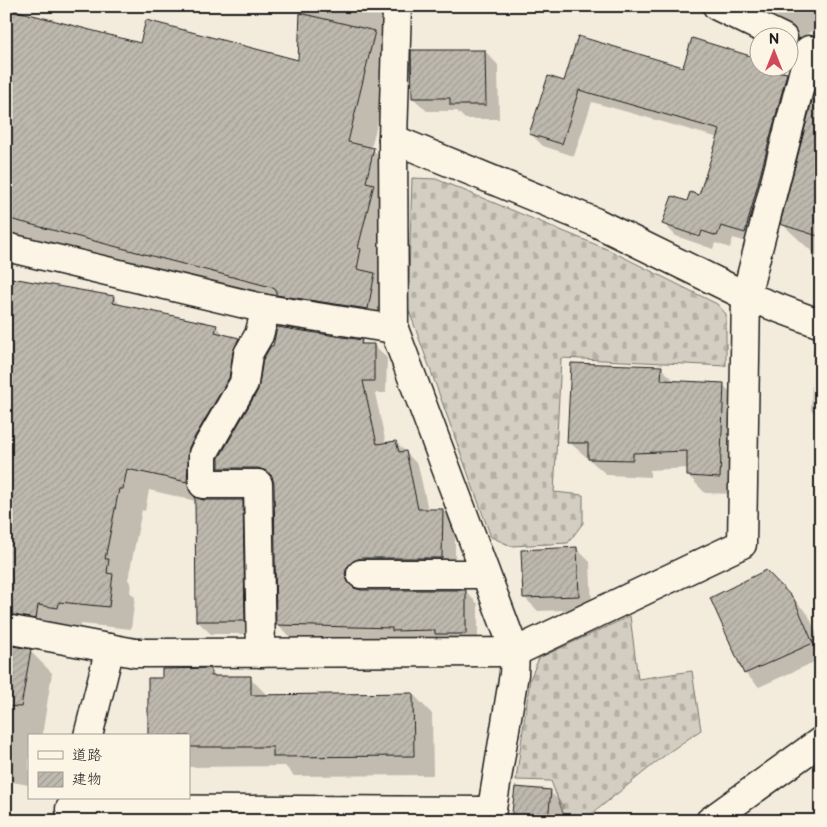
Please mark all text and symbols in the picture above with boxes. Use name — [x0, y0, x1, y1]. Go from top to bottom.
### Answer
north arrow — [750, 28, 800, 78]
text: N — [769, 31, 779, 48]
legend — [28, 734, 190, 800]
text: 道路 — [72, 746, 102, 765]
text: 建物 — [72, 770, 102, 789]

